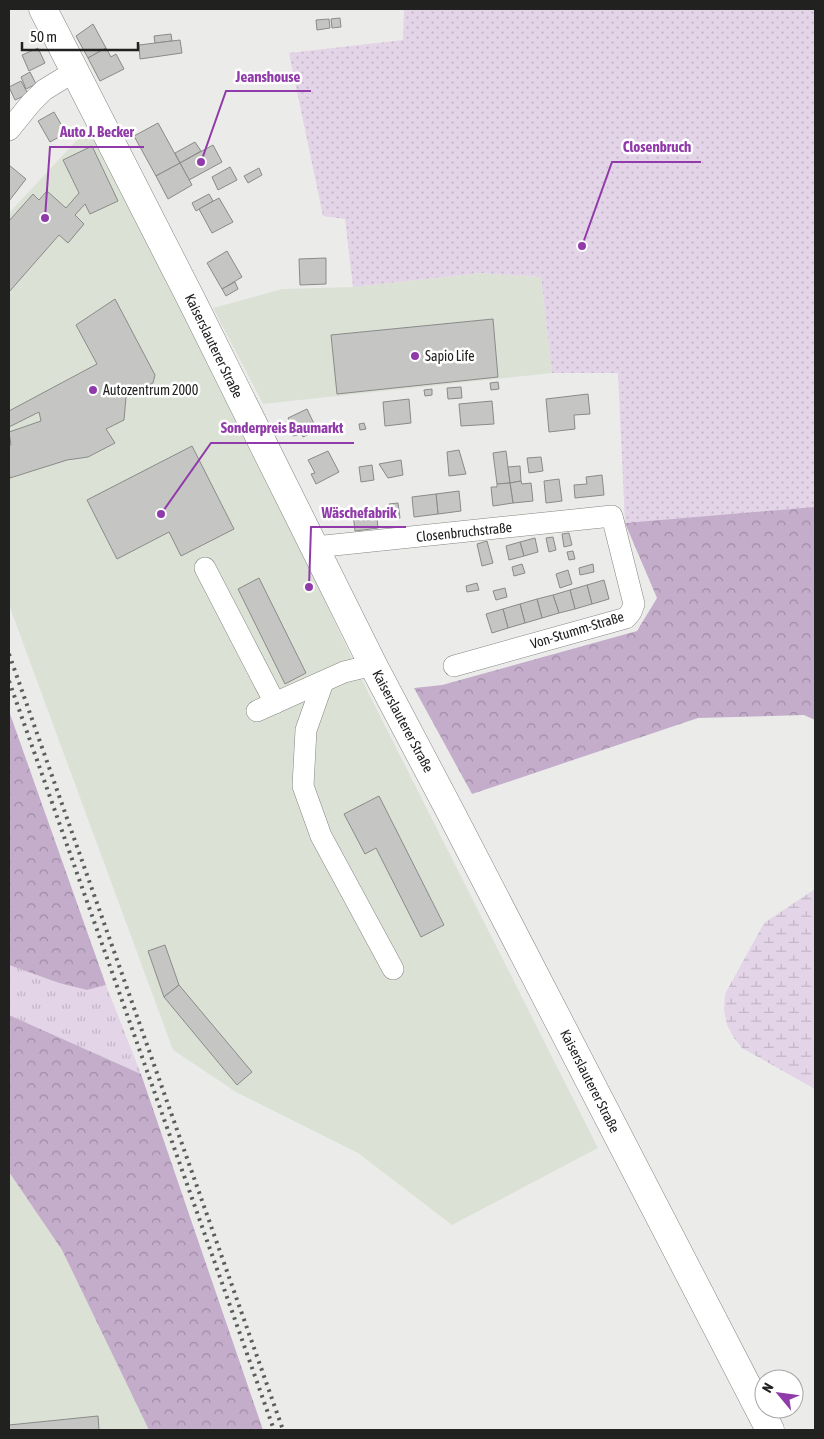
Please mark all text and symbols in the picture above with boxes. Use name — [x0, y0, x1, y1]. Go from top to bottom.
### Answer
scale bar — [22, 20, 139, 52]
text: 50 m — [30, 28, 57, 45]
callout: Jeanshouse — [226, 61, 311, 91]
text: Jeanshouse — [235, 68, 301, 85]
callout: Auto J. Becker — [50, 117, 144, 147]
text: Auto J. Becker — [59, 123, 135, 140]
callout: Closenbruch — [612, 132, 701, 162]
text: Closenbruch — [623, 138, 691, 155]
street label: Kaiserslauterer Straße — [182, 291, 246, 401]
place label: Sapio Life — [425, 348, 475, 364]
marker: Sapio Life — [409, 350, 421, 362]
place label: Autozentrum 2000 — [103, 382, 199, 398]
marker: Autozentrum 2000 — [87, 384, 99, 396]
callout: Sonderpreis Baumarkt — [211, 413, 354, 443]
text: Sonderpreis Baumarkt — [221, 419, 344, 436]
callout: Wäschefabrik — [311, 497, 406, 527]
text: Wäschefabrik — [320, 504, 397, 521]
street label: Closenbruchstraße — [415, 519, 513, 545]
street label: Von-Stumm-Straße — [528, 608, 626, 652]
street label: Kaiserslauterer Straße — [369, 667, 437, 775]
street label: Kaiserslauterer Straße — [557, 1027, 623, 1135]
north arrow — [754, 1369, 804, 1419]
text: N — [759, 1380, 777, 1395]

